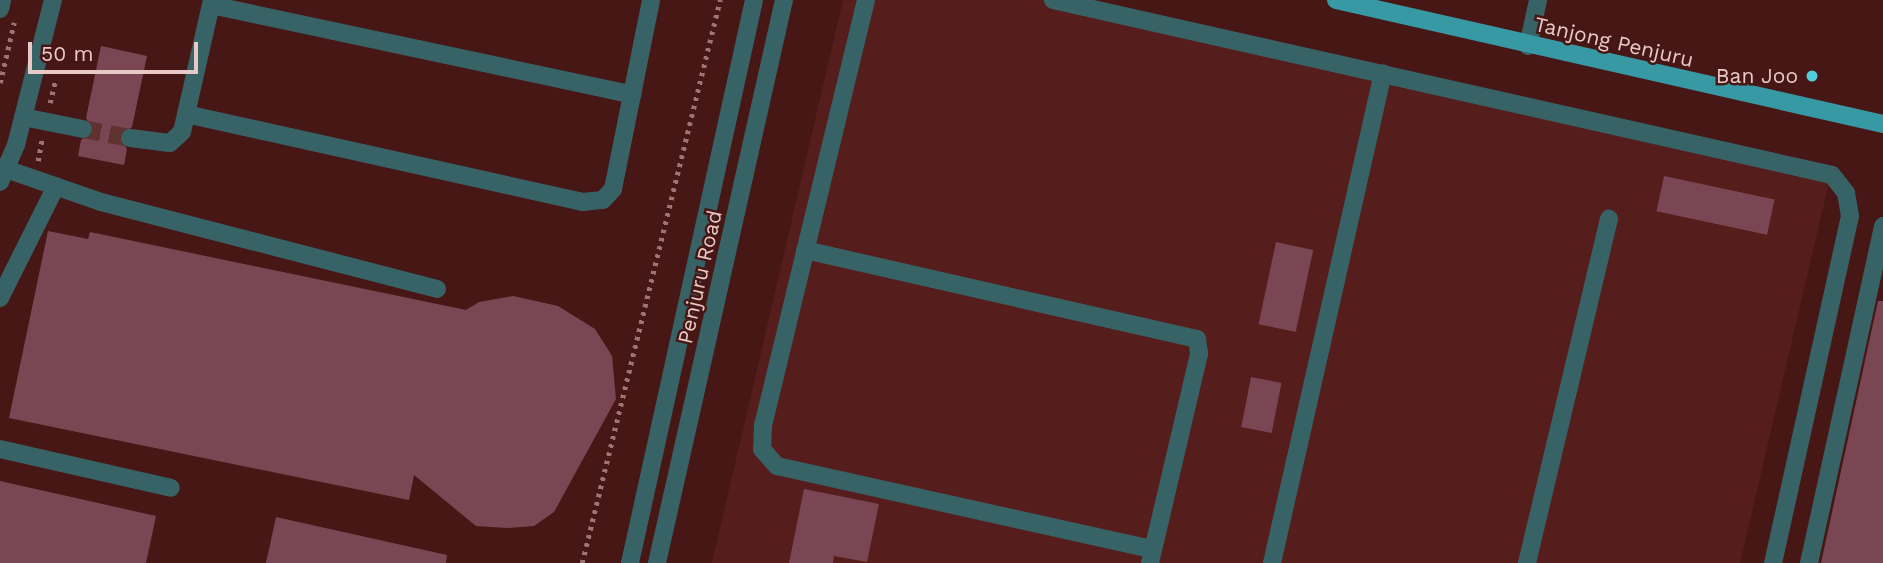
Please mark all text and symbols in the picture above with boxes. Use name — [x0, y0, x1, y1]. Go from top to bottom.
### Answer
street label: Tanjong Penjuru — [1532, 11, 1696, 73]
scale bar — [32, 28, 201, 72]
text: 50 m — [41, 41, 93, 66]
place label: Ban Joo — [1715, 63, 1798, 89]
marker: Ban Joo — [1804, 68, 1820, 84]
street label: Penjuru Road — [672, 208, 728, 346]

